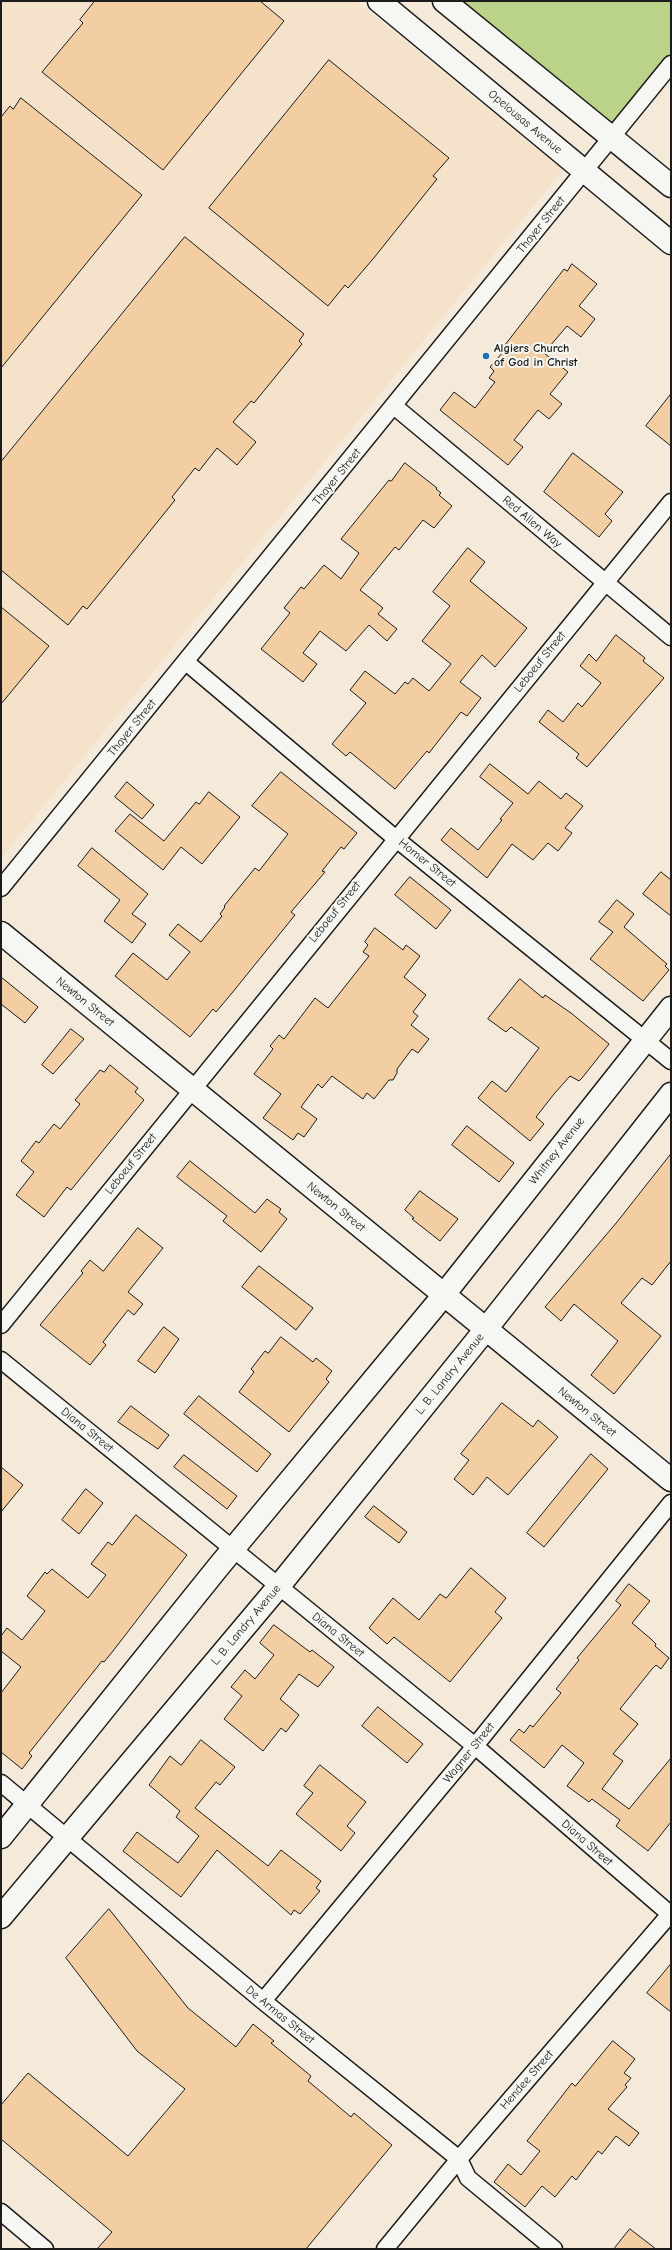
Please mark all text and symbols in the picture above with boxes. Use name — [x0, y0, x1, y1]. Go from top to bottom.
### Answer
street label: Opelousas Avenue — [485, 87, 565, 157]
street label: Thayer Street — [514, 194, 568, 256]
place label: Algiers Church of God in Christ — [494, 342, 578, 370]
marker: Algiers Church of God in Christ — [481, 351, 491, 361]
street label: Thayer Street — [310, 446, 364, 508]
street label: Red Allen Way — [499, 493, 565, 551]
street label: Leboeuf Street — [511, 629, 569, 695]
street label: Thayer Street — [105, 697, 159, 759]
street label: Homer Street — [395, 835, 459, 891]
street label: Leboeuf Street — [306, 879, 364, 945]
street label: Newton Street — [53, 974, 117, 1030]
street label: Whitney Avenue — [526, 1114, 588, 1188]
street label: Leboeuf Street — [102, 1131, 160, 1197]
street label: Newton Street — [304, 1179, 368, 1235]
street label: L. B. Landry Avenue — [413, 1330, 487, 1418]
street label: Newton Street — [555, 1384, 619, 1440]
street label: Diana Street — [58, 1404, 116, 1456]
street label: L. B. Landry Avenue — [208, 1582, 284, 1668]
street label: Diana Street — [309, 1609, 367, 1661]
street label: Wagner Street — [440, 1720, 498, 1786]
street label: Diana Street — [558, 1817, 616, 1869]
street label: De Armas Street — [243, 1983, 317, 2047]
street label: Hendee Street — [497, 2047, 557, 2113]

